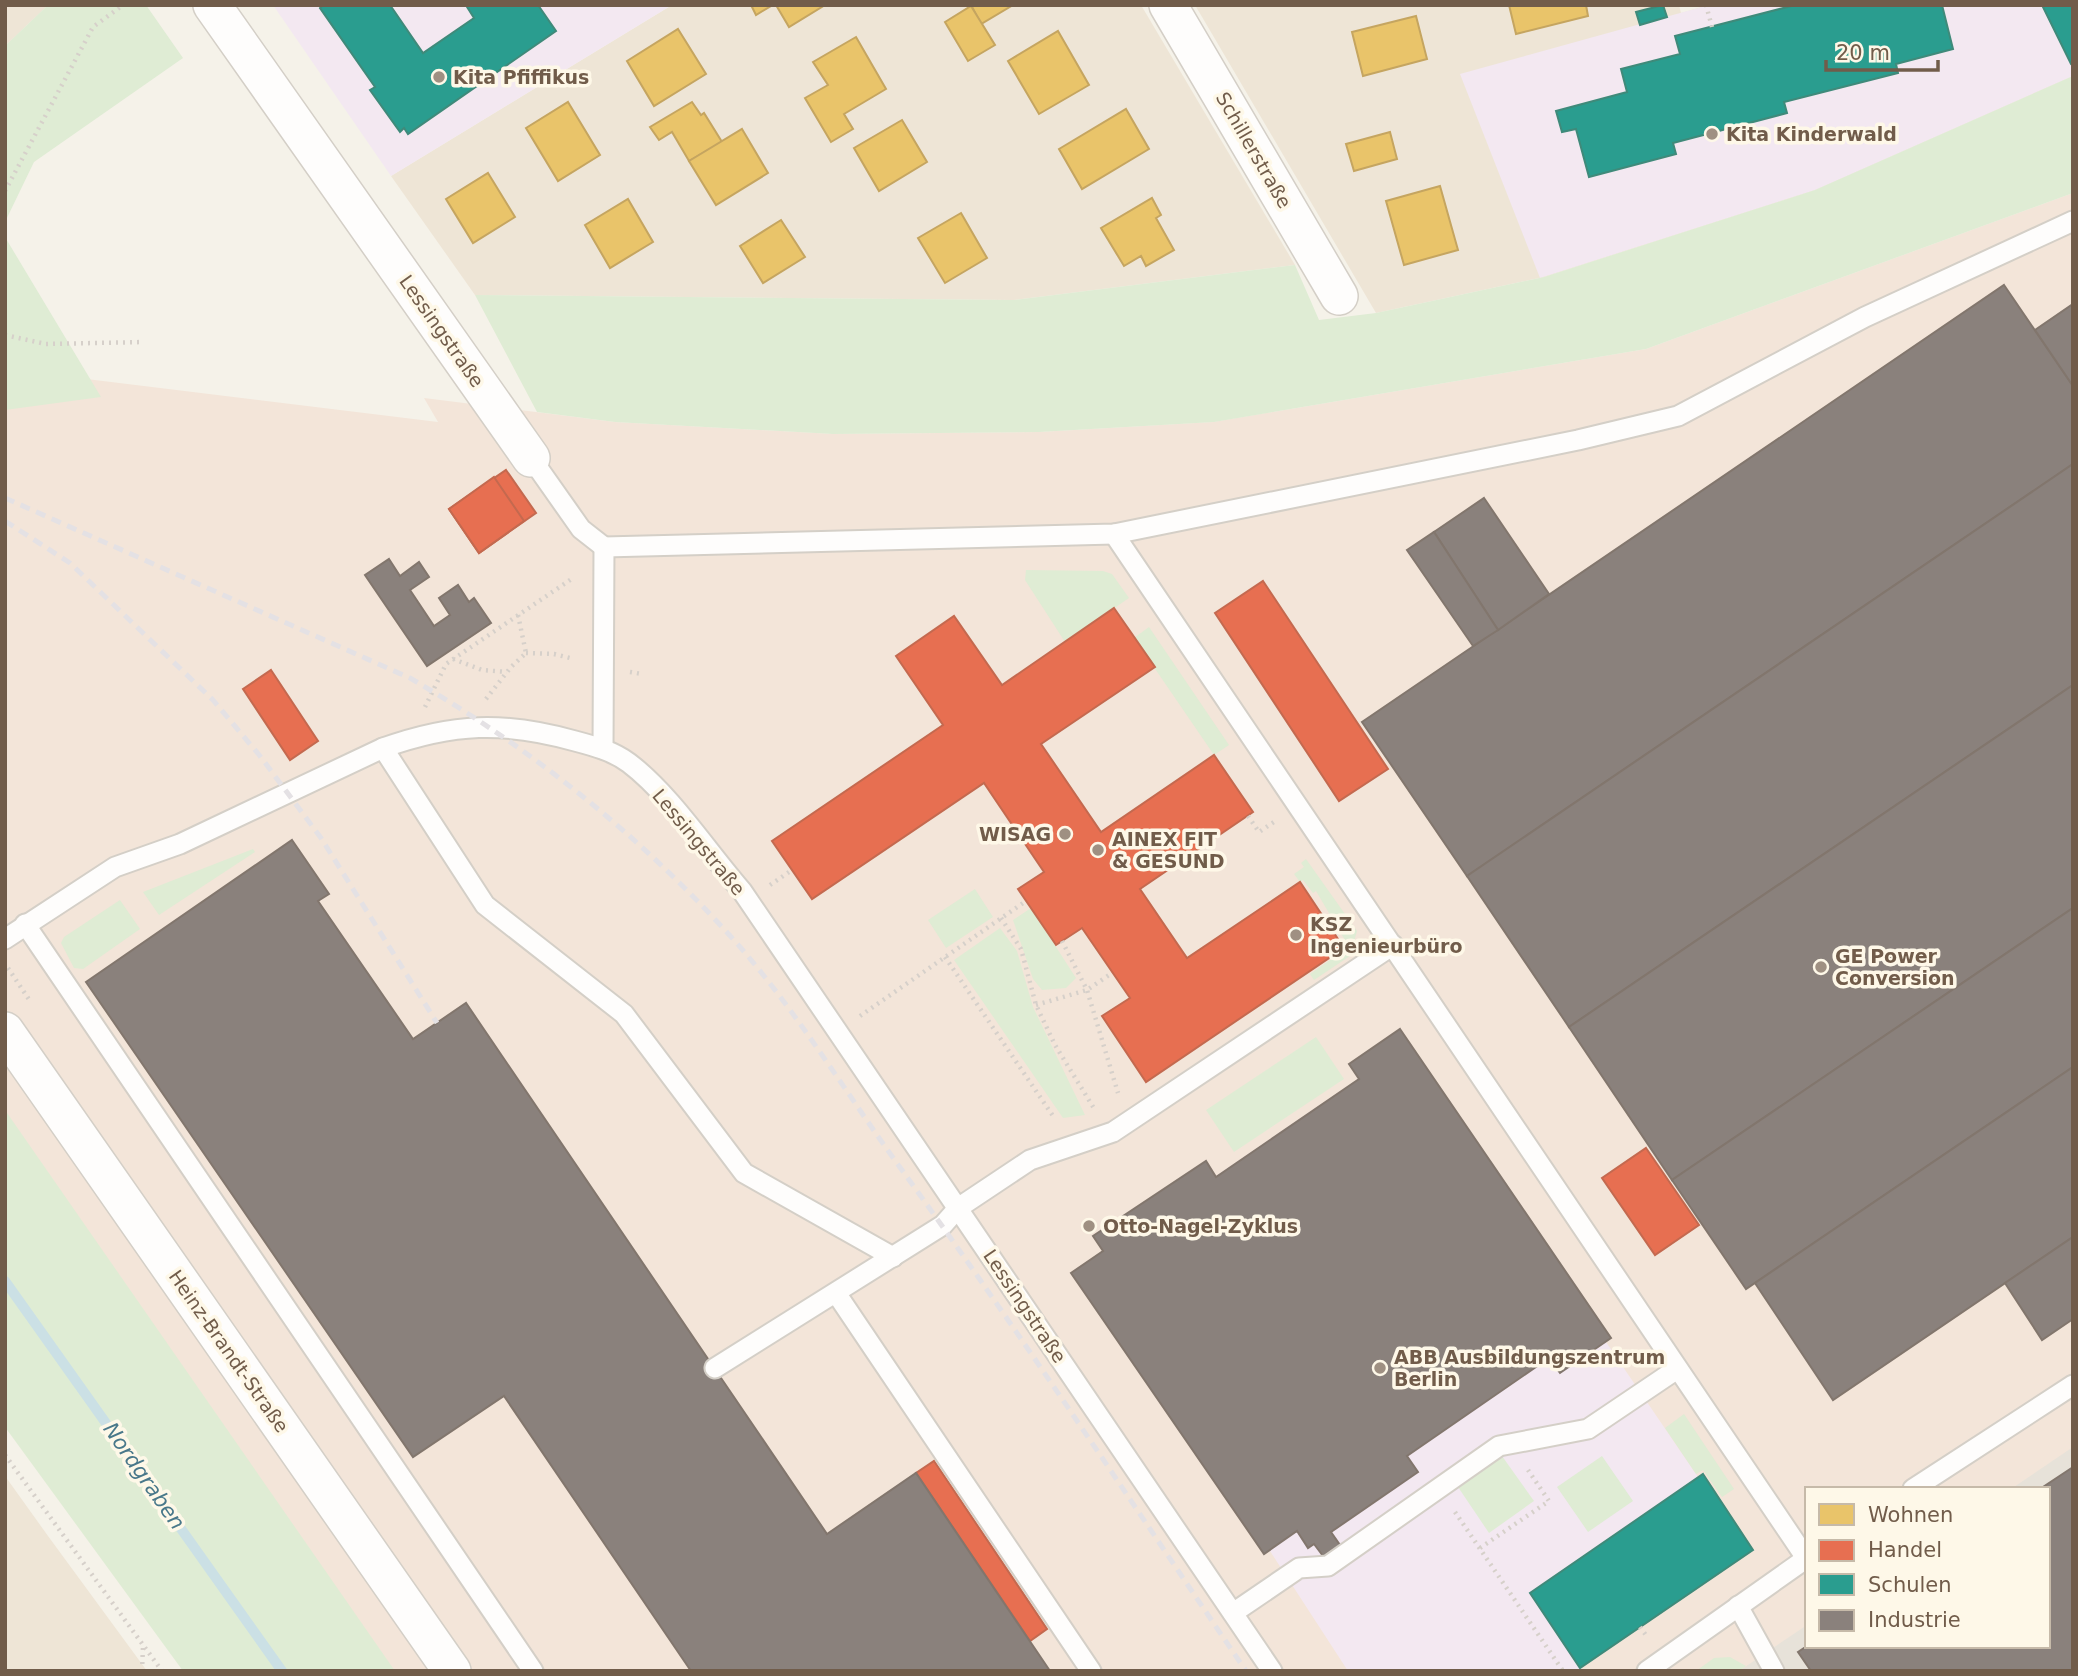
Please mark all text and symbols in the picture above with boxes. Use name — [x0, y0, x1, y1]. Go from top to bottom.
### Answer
scale bar — [1826, 28, 1938, 72]
text: 20 m — [1836, 41, 1890, 65]
place label: Kita Pfiffikus — [453, 66, 589, 88]
marker: Kita Pfiffikus — [431, 69, 447, 85]
street label: Schillerstraße — [1212, 88, 1296, 212]
place label: Kita Kinderwald — [1726, 123, 1897, 145]
marker: Kita Kinderwald — [1704, 126, 1720, 142]
street label: Lessingstraße — [395, 271, 489, 391]
street label: Lessingstraße — [648, 785, 750, 899]
place label: WISAG — [979, 823, 1051, 845]
marker: WISAG — [1057, 826, 1073, 842]
place label: AINEX FIT & GESUND — [1112, 828, 1225, 872]
marker: AINEX FIT & GESUND — [1090, 842, 1106, 858]
place label: KSZ Ingenieurbüro — [1310, 913, 1462, 957]
marker: KSZ Ingenieurbüro — [1288, 927, 1304, 943]
place label: GE Power Conversion — [1835, 945, 1955, 989]
marker: GE Power Conversion — [1813, 959, 1829, 975]
place label: Otto-Nagel-Zyklus — [1103, 1215, 1298, 1237]
marker: Otto-Nagel-Zyklus — [1081, 1218, 1097, 1234]
street label: Lessingstraße — [979, 1245, 1071, 1367]
street label: Heinz-Brandt-Straße — [165, 1266, 293, 1436]
place label: ABB Ausbildungszentrum Berlin — [1394, 1346, 1665, 1390]
marker: ABB Ausbildungszentrum Berlin — [1372, 1360, 1388, 1376]
water label: Nordgraben — [98, 1418, 190, 1534]
legend — [1805, 1487, 2050, 1648]
text: Wohnen — [1868, 1503, 1953, 1527]
text: Handel — [1868, 1538, 1942, 1562]
text: Schulen — [1868, 1573, 1952, 1597]
text: Industrie — [1868, 1608, 1961, 1632]

